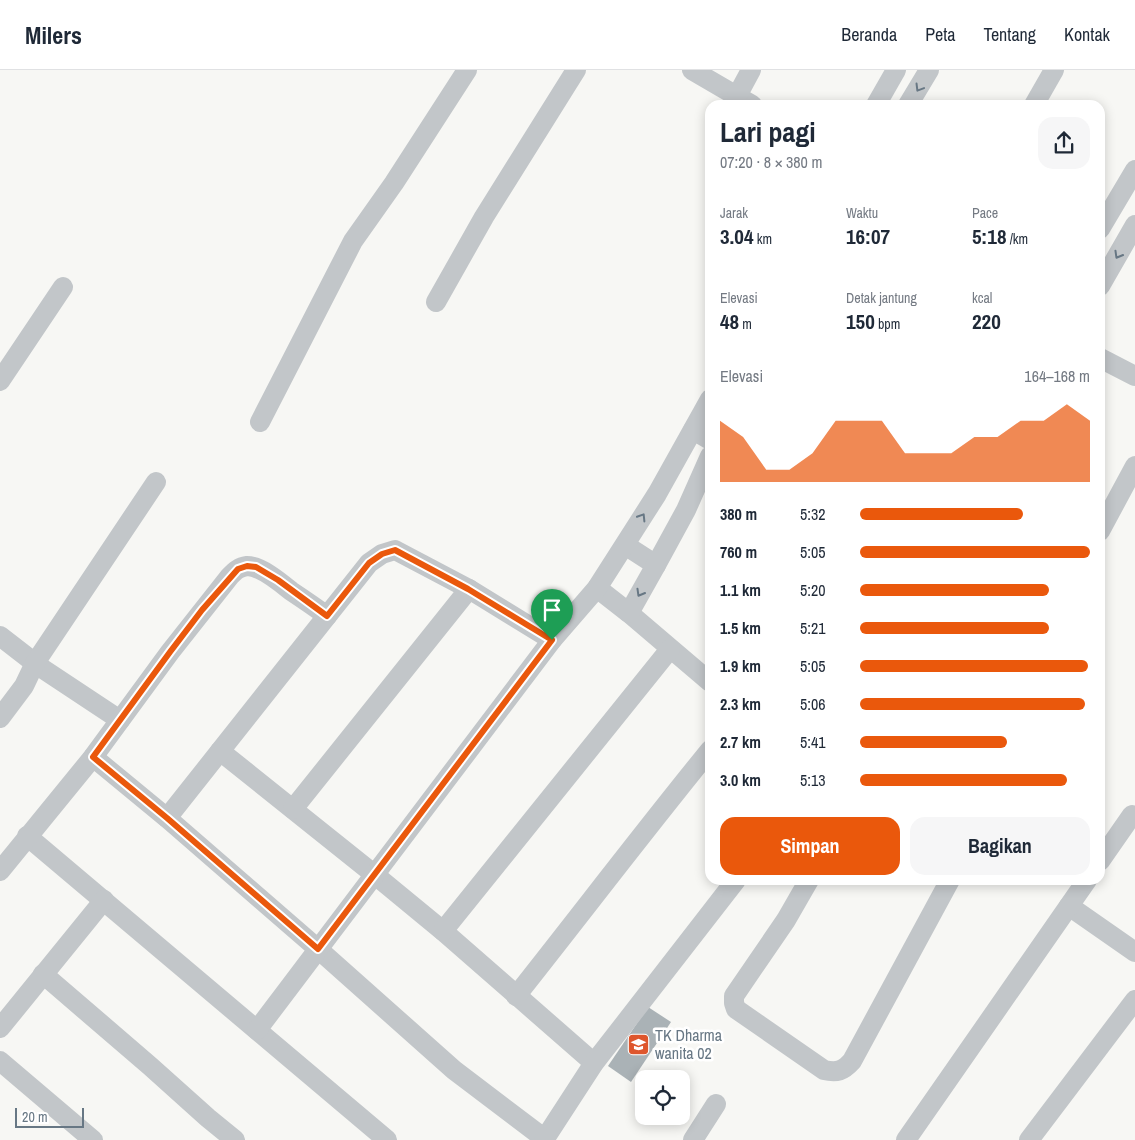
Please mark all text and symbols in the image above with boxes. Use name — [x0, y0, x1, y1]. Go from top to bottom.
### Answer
text: Milers — [25, 19, 82, 51]
text: Beranda — [841, 22, 897, 47]
text: Peta — [925, 22, 956, 47]
text: Tentang — [984, 22, 1036, 47]
text: Kontak — [1064, 22, 1110, 47]
one-way arrow — [915, 82, 925, 91]
text: Lari pagi — [720, 113, 816, 151]
button: share — [1038, 117, 1090, 169]
text: 07:20 · 8 × 380 m — [720, 151, 823, 173]
text: Jarak — [720, 204, 748, 222]
text: Waktu — [846, 204, 878, 222]
text: Pace — [972, 204, 998, 222]
text: 3.04 — [720, 222, 754, 251]
text: 16:07 — [846, 222, 890, 251]
text: 5:18 — [972, 222, 1006, 251]
text: km — [754, 230, 772, 248]
text: /km — [1006, 230, 1028, 248]
one-way arrow — [1114, 250, 1124, 259]
text: Elevasi — [720, 289, 758, 307]
text: Detak jantung — [846, 289, 917, 307]
text: kcal — [972, 289, 992, 307]
text: 48 — [720, 307, 739, 336]
text: 150 — [846, 307, 875, 336]
text: 220 — [972, 307, 1001, 336]
text: m — [739, 315, 752, 333]
text: bpm — [875, 315, 900, 333]
text: Elevasi — [720, 365, 763, 387]
text: 164–168 m — [1024, 365, 1090, 387]
text: 380 m — [720, 503, 757, 525]
text: 5:32 — [800, 503, 826, 525]
one-way arrow — [636, 514, 645, 523]
text: 760 m — [720, 541, 757, 563]
text: 5:05 — [800, 541, 826, 563]
text: 1.1 km — [720, 579, 761, 601]
text: 5:20 — [800, 579, 826, 601]
one-way arrow — [637, 587, 647, 596]
pin — [531, 589, 573, 640]
icon: arrive — [538, 596, 566, 624]
text: 1.5 km — [720, 617, 761, 639]
text: 5:21 — [800, 617, 826, 639]
text: 1.9 km — [720, 655, 761, 677]
text: 5:05 — [800, 655, 826, 677]
text: 2.3 km — [720, 693, 761, 715]
text: 5:06 — [800, 693, 826, 715]
text: 2.7 km — [720, 731, 761, 753]
text: 5:41 — [800, 731, 826, 753]
text: 3.0 km — [720, 769, 761, 791]
text: 5:13 — [800, 769, 826, 791]
button: Simpan — [720, 817, 900, 875]
button: Bagikan — [910, 817, 1090, 875]
place label: TK Dharma wanita 02 — [655, 1024, 723, 1064]
school or university icon: TK Dharma wanita 02 — [627, 1032, 651, 1056]
map controls — [635, 1070, 690, 1125]
button: locate — [635, 1070, 690, 1125]
scale bar — [15, 1105, 84, 1128]
text: 20 m — [22, 1108, 48, 1126]

